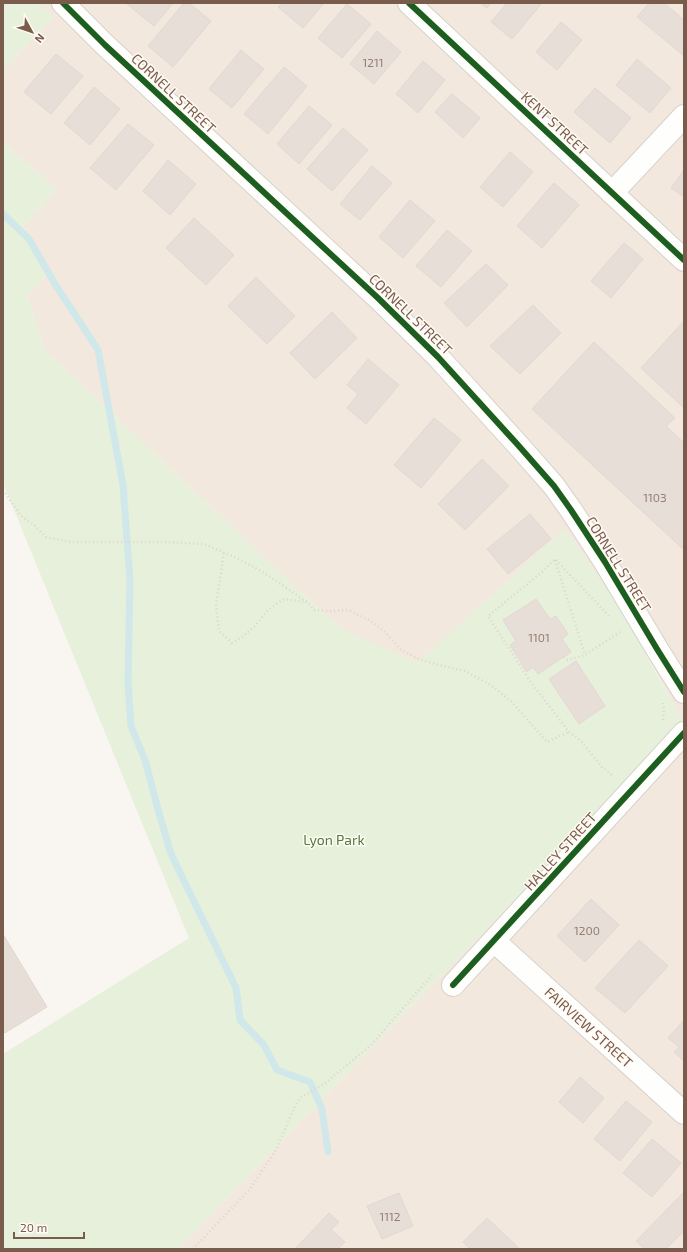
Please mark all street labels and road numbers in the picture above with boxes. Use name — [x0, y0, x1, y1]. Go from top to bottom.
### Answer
street label: CORNELL STREET — [128, 50, 220, 136]
street label: KENT STREET — [518, 88, 592, 158]
street label: CORNELL STREET — [366, 270, 456, 358]
street label: CORNELL STREET — [583, 513, 655, 615]
street label: HALLEY STREET — [520, 808, 600, 894]
street label: FAIRVIEW STREET — [542, 983, 636, 1071]

